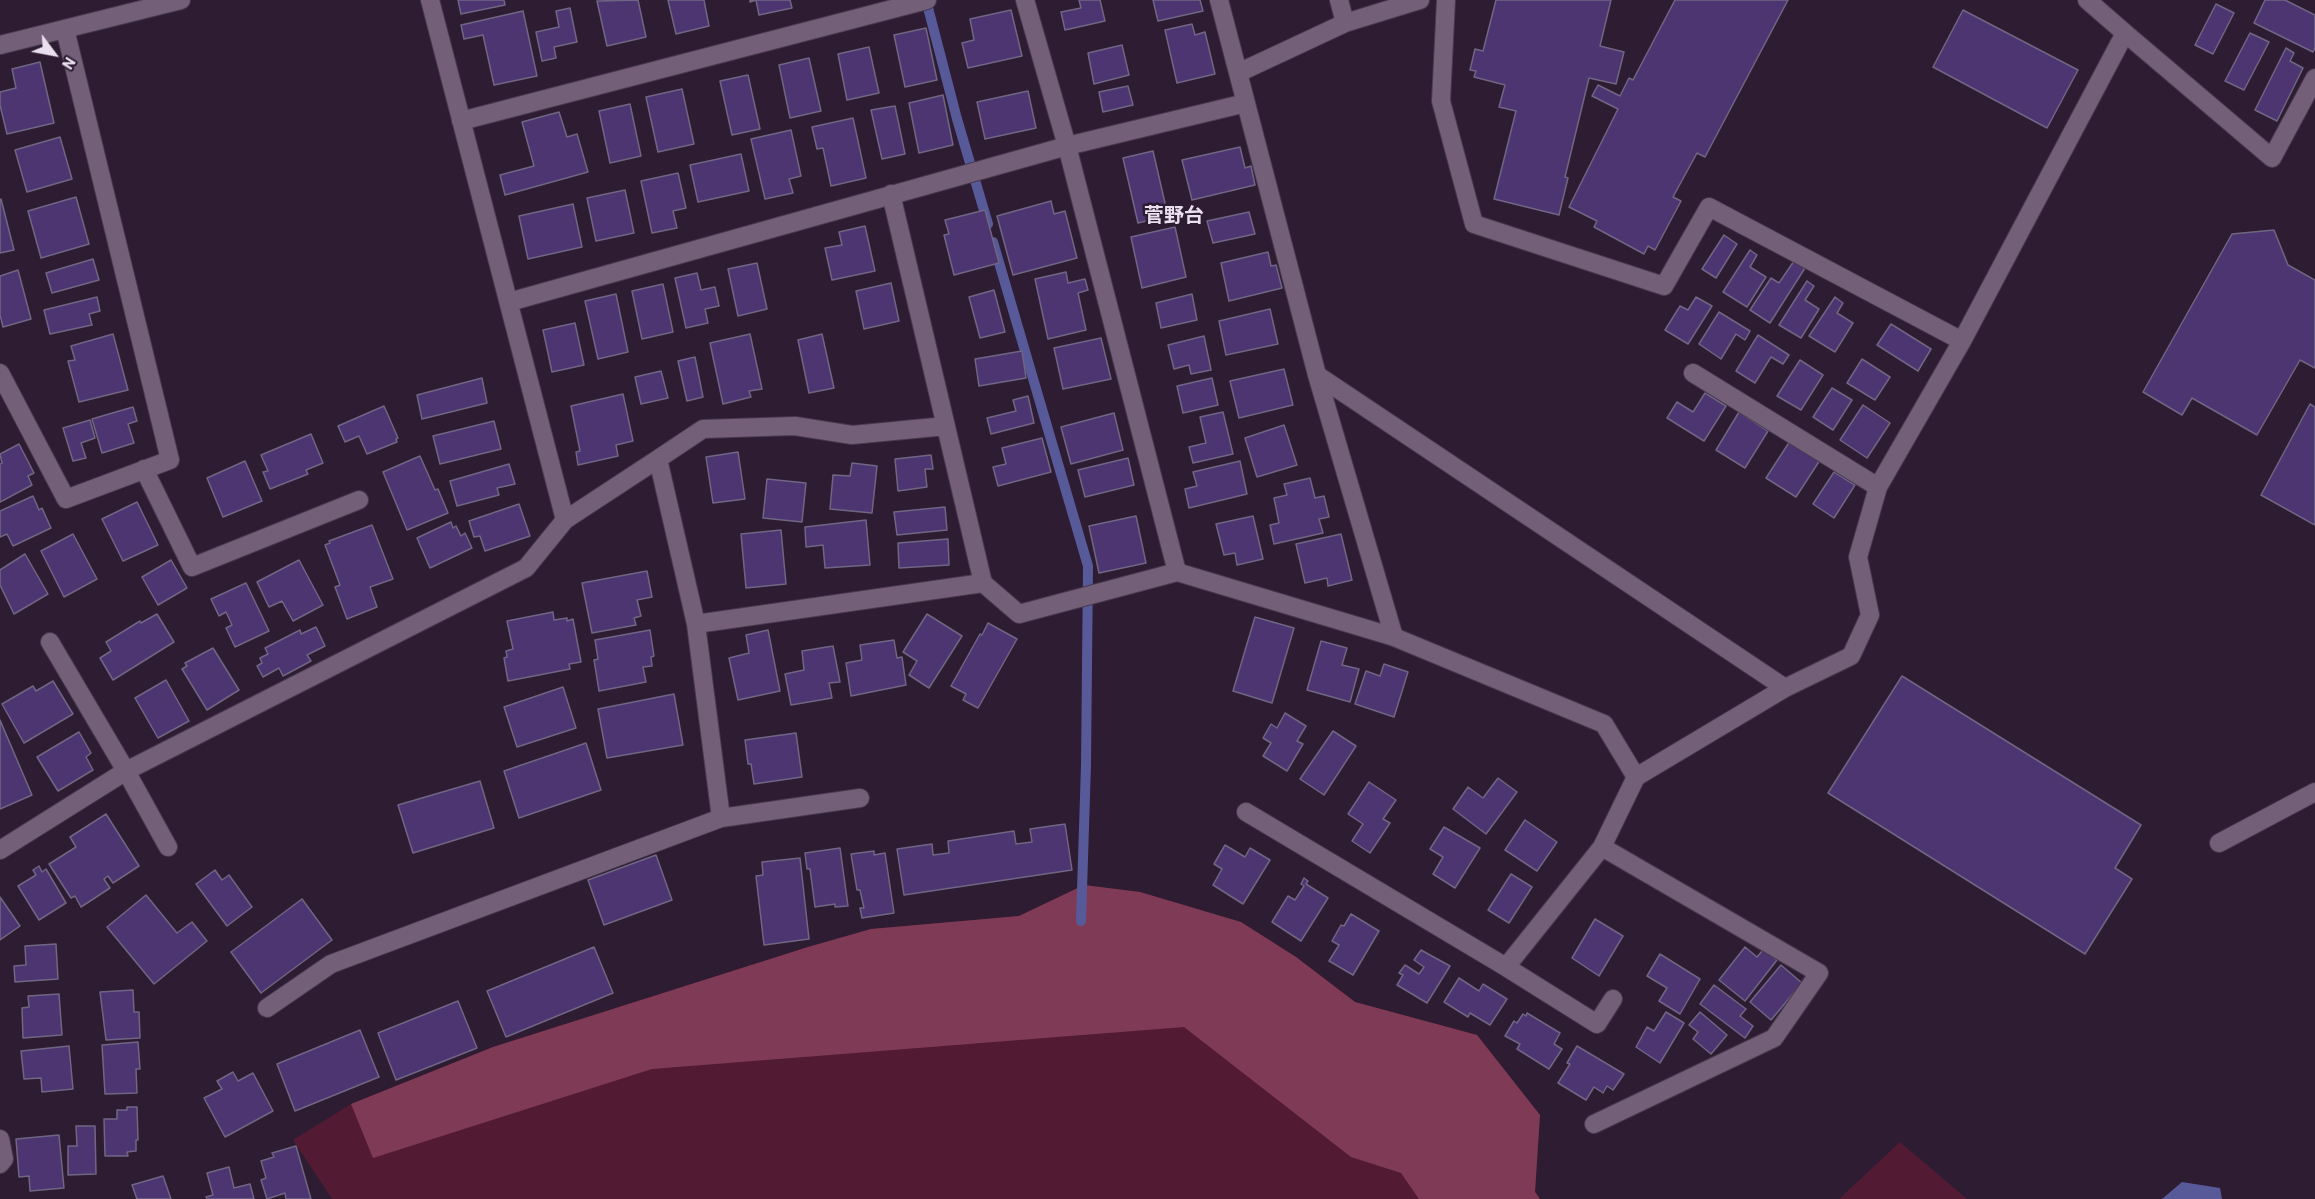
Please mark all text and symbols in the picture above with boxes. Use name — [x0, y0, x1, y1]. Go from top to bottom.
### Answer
north arrow — [24, 24, 84, 84]
text: N — [59, 54, 81, 73]
district label: 菅野台 — [1144, 203, 1204, 227]

